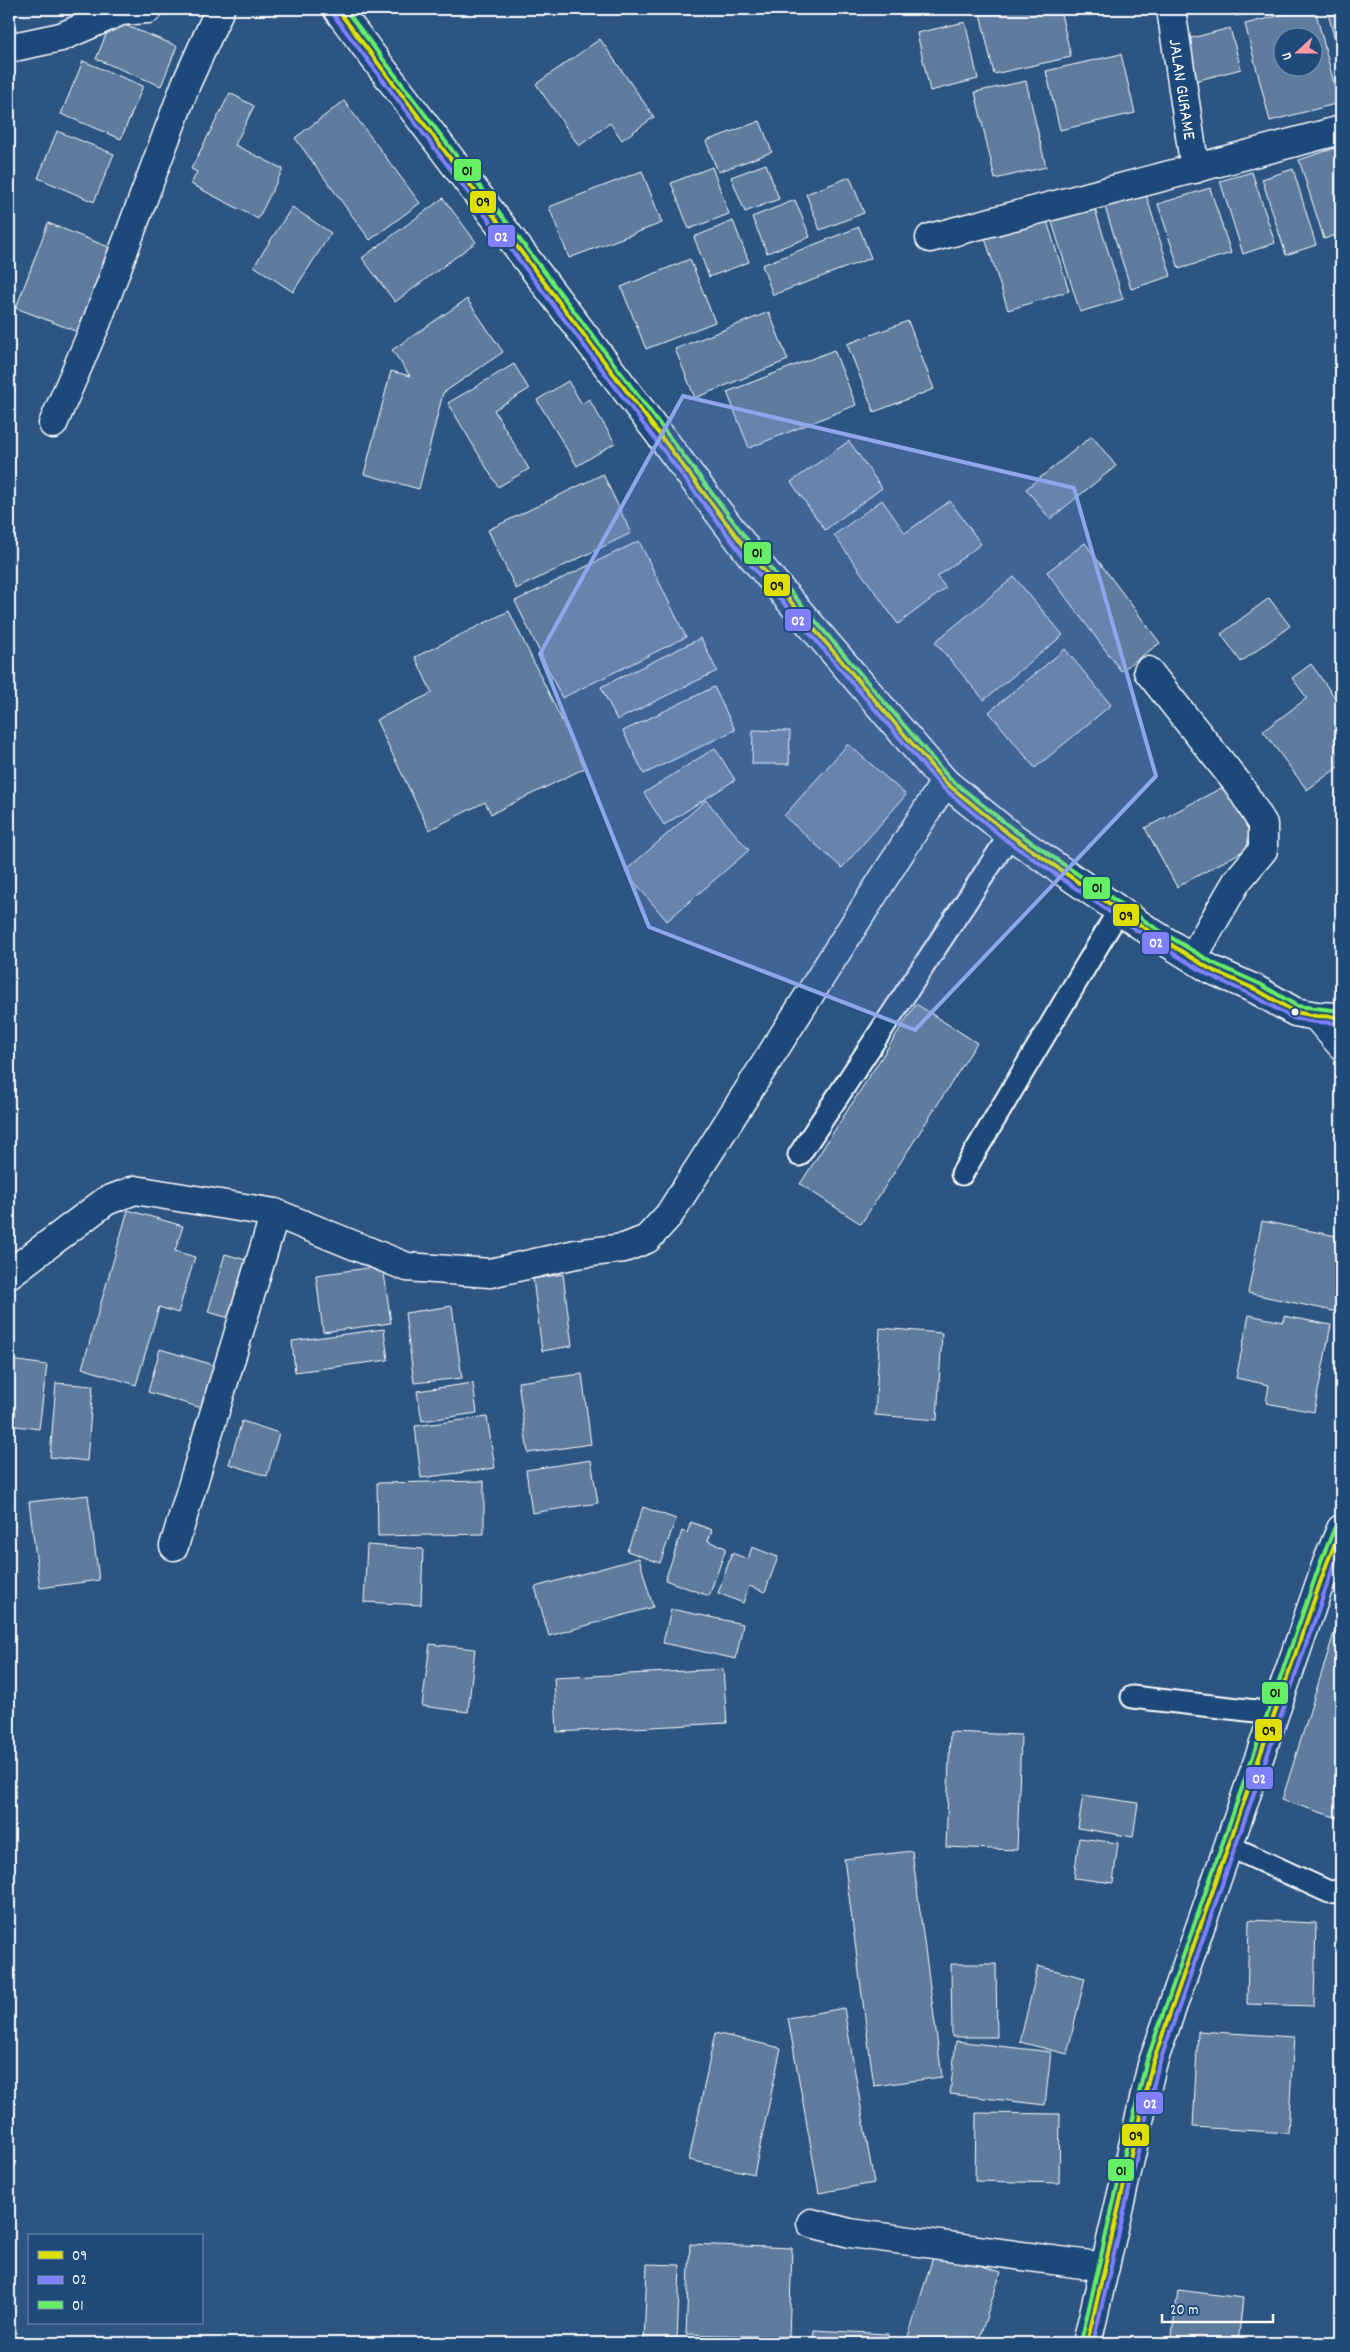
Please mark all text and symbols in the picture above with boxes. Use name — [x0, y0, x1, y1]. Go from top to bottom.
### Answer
north arrow — [1272, 28, 1322, 78]
street label: JALAN GURAME — [1161, 37, 1200, 142]
text: U — [1277, 49, 1298, 63]
line badge: 01 — [453, 158, 482, 182]
text: 01 — [462, 162, 472, 182]
line badge: 09 — [469, 190, 497, 214]
text: 09 — [476, 193, 490, 213]
line badge: 02 — [487, 224, 516, 248]
text: 02 — [494, 228, 508, 248]
line badge: 01 — [743, 541, 772, 565]
text: 01 — [752, 544, 762, 564]
line badge: 09 — [763, 573, 791, 597]
text: 09 — [770, 577, 784, 597]
line badge: 02 — [784, 608, 812, 632]
text: 02 — [791, 612, 805, 632]
line badge: 01 — [1082, 876, 1111, 900]
text: 01 — [1092, 879, 1102, 899]
line badge: 09 — [1112, 903, 1140, 927]
text: 09 — [1119, 907, 1133, 927]
line badge: 02 — [1141, 931, 1170, 955]
text: 02 — [1149, 934, 1163, 954]
unlabelled marker — [1290, 1007, 1300, 1017]
line badge: 01 — [1261, 1681, 1289, 1705]
text: 01 — [1270, 1684, 1280, 1704]
line badge: 09 — [1254, 1718, 1283, 1742]
text: 09 — [1262, 1722, 1276, 1742]
line badge: 02 — [1245, 1766, 1274, 1790]
text: 02 — [1252, 1770, 1266, 1790]
line badge: 02 — [1135, 2091, 1164, 2115]
text: 02 — [1143, 2095, 1157, 2115]
line badge: 09 — [1121, 2123, 1150, 2147]
text: 09 — [1129, 2127, 1143, 2147]
line badge: 01 — [1107, 2158, 1135, 2182]
text: 01 — [1116, 2162, 1126, 2182]
legend — [28, 2234, 202, 2324]
text: 09 — [72, 2246, 87, 2268]
text: 02 — [72, 2270, 87, 2292]
scale bar — [1162, 2292, 1274, 2324]
text: 01 — [72, 2296, 83, 2318]
text: 20 m — [1170, 2300, 1198, 2322]

